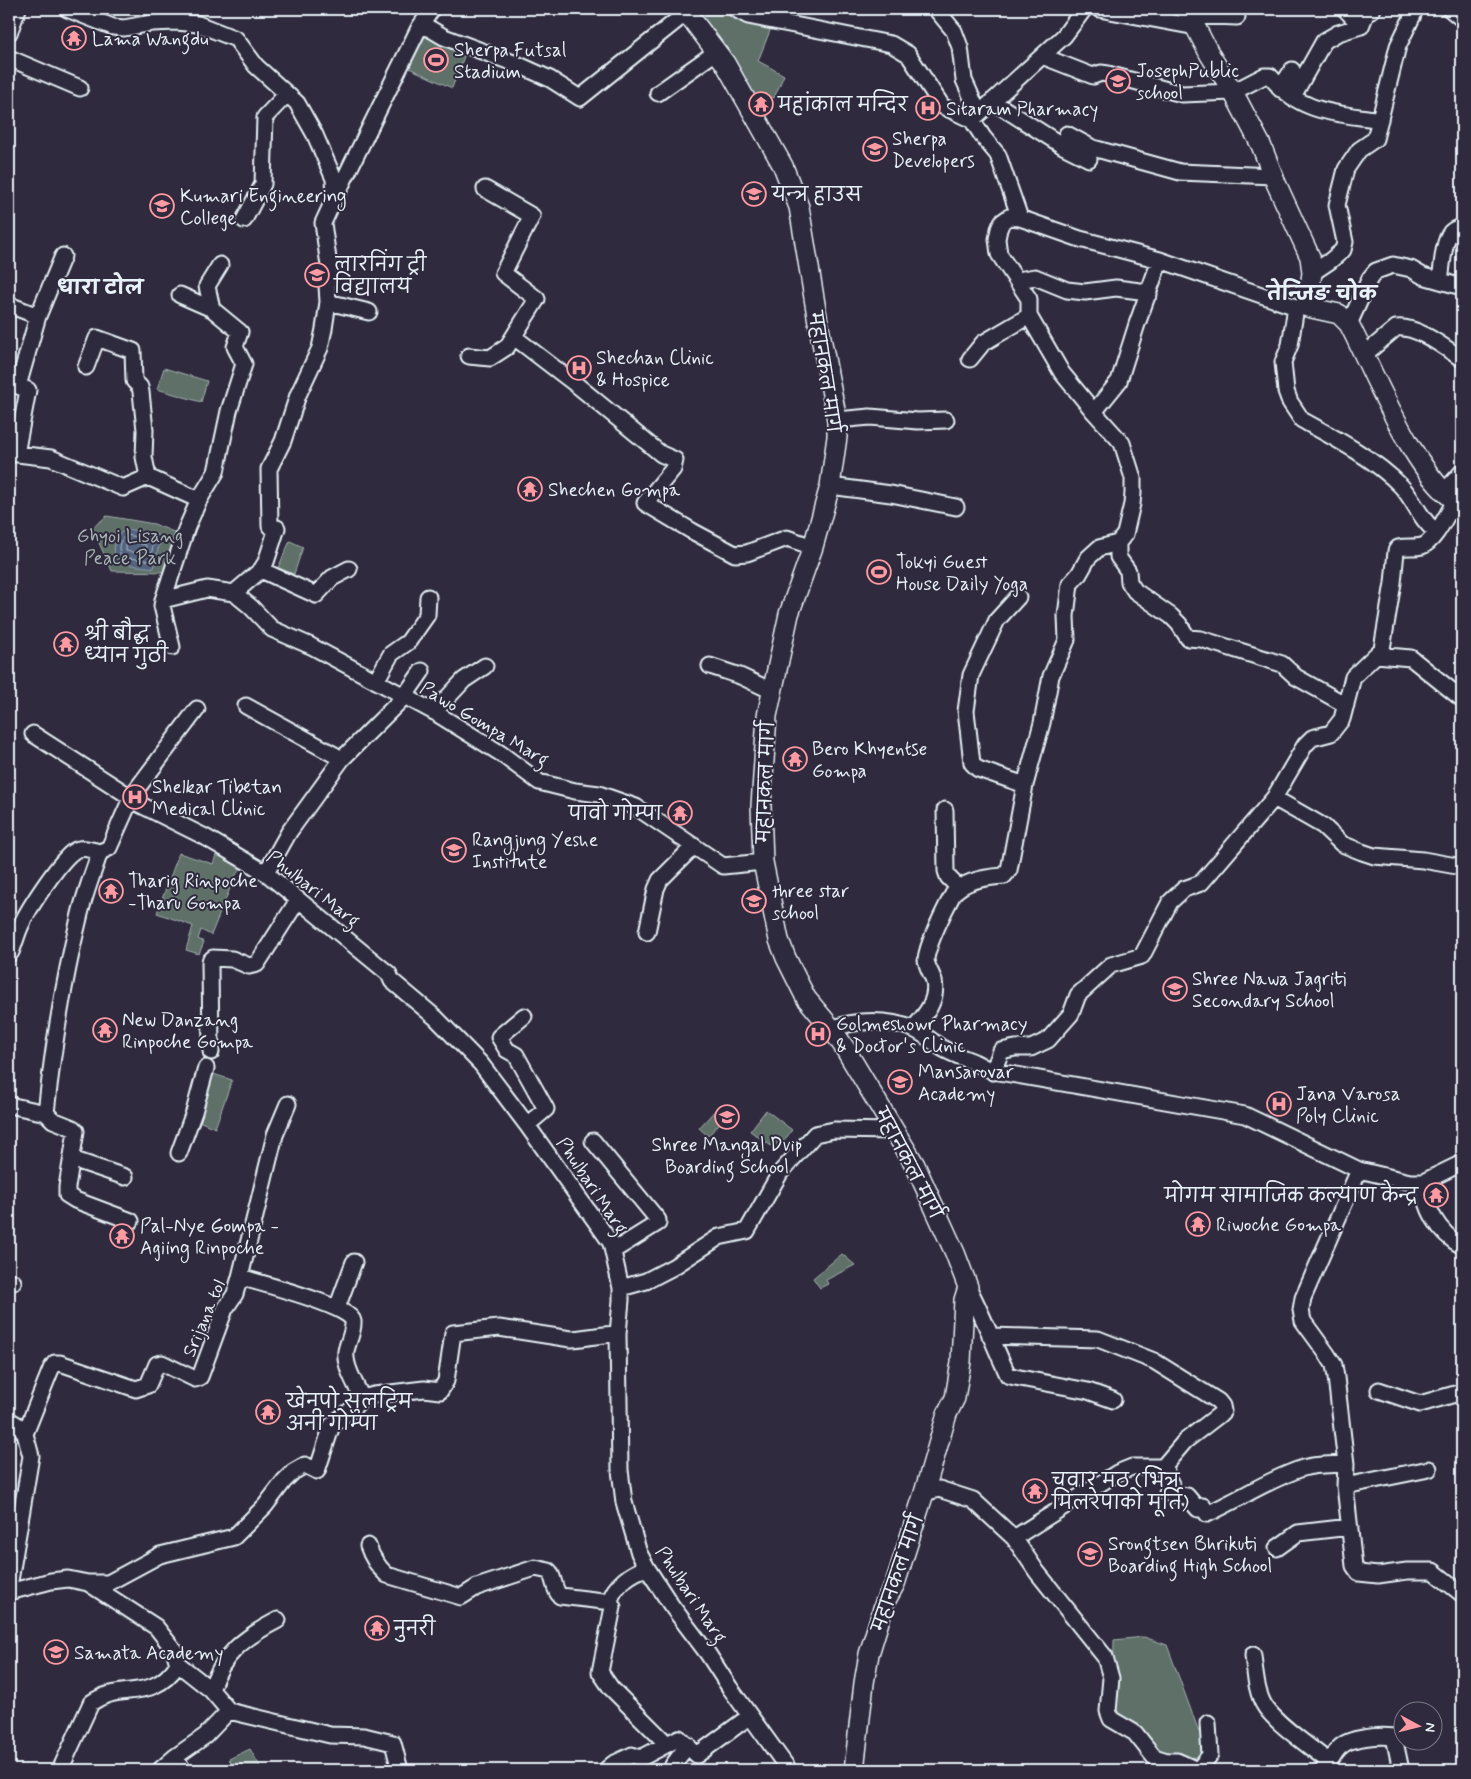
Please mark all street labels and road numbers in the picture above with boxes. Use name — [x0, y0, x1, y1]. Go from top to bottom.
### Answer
street label: महानकल मार्ग — [801, 308, 850, 436]
street label: Pawo Gompa Marg — [414, 676, 553, 775]
street label: महानकल मार्ग — [748, 719, 781, 845]
street label: Phulbari Marg — [259, 845, 365, 936]
street label: महानकल मार्ग — [867, 1101, 952, 1225]
street label: Phulbari Marg — [548, 1132, 633, 1241]
street label: Srijana tol — [177, 1276, 233, 1361]
street label: महानकल मार्ग — [863, 1509, 931, 1637]
street label: Phulbari Marg — [647, 1541, 732, 1650]

